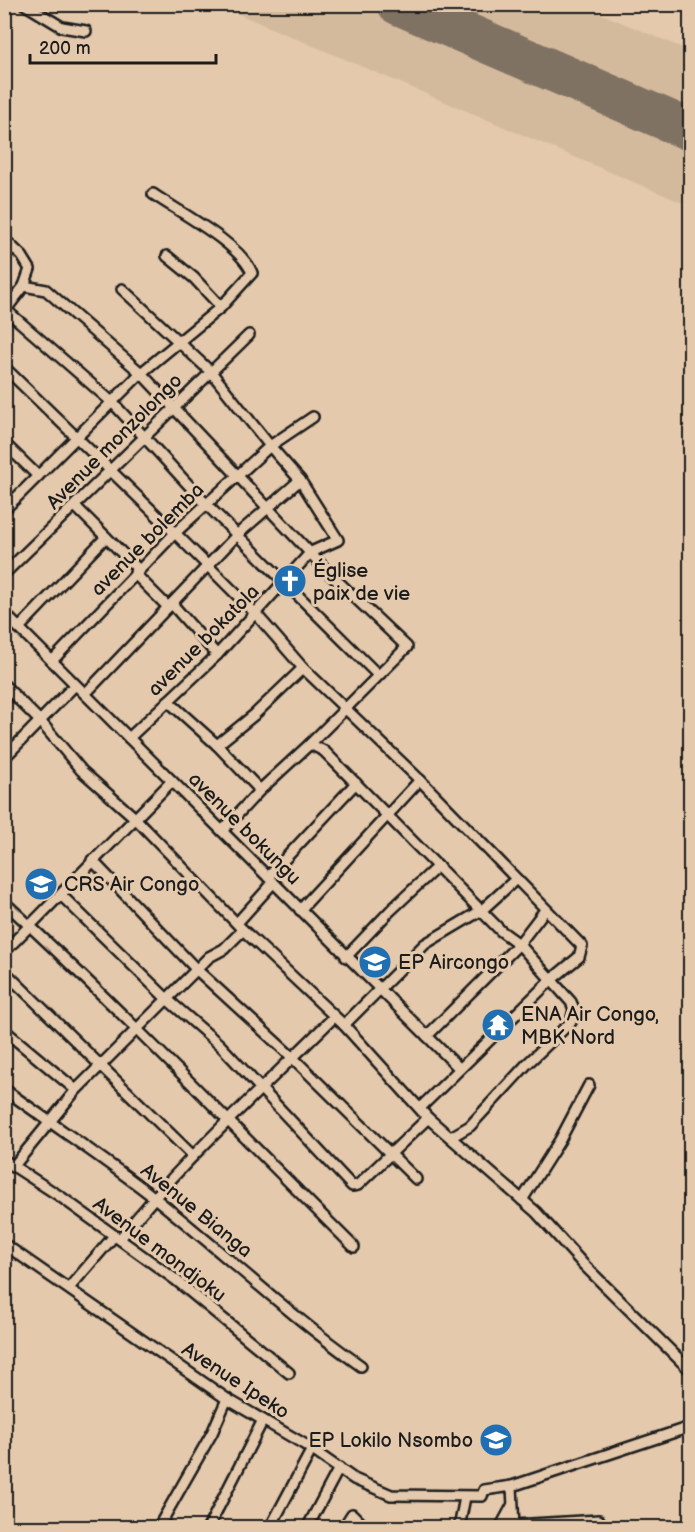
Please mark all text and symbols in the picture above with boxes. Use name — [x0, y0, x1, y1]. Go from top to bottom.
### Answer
scale bar — [30, 27, 216, 65]
text: 200 m — [39, 38, 91, 59]
street label: Avenue monzolongo — [42, 369, 188, 515]
street label: avenue bolemba — [86, 478, 209, 601]
place label: Église paix de vie — [313, 558, 410, 606]
church icon: Église paix de vie — [272, 563, 308, 599]
street label: avenue bokatola — [143, 580, 265, 702]
street label: avenue bokungu — [183, 767, 306, 890]
school or university icon: CRS Air Congo — [23, 866, 59, 902]
place label: CRS Air Congo — [64, 873, 199, 897]
school or university icon: EP Aircongo — [357, 944, 393, 980]
place label: EP Aircongo — [398, 951, 509, 975]
place label: ENA Air Congo, MBK Nord — [521, 1003, 659, 1050]
temple icon: ENA Air Congo, MBK Nord — [480, 1007, 516, 1043]
street label: Avenue Bianga — [136, 1159, 257, 1263]
street label: Avenue mondjoku — [88, 1192, 231, 1308]
street label: Avenue Ipeko — [177, 1337, 294, 1424]
school or university icon: EP Lokilo Nsombo — [478, 1422, 514, 1458]
place label: EP Lokilo Nsombo — [308, 1429, 473, 1453]

